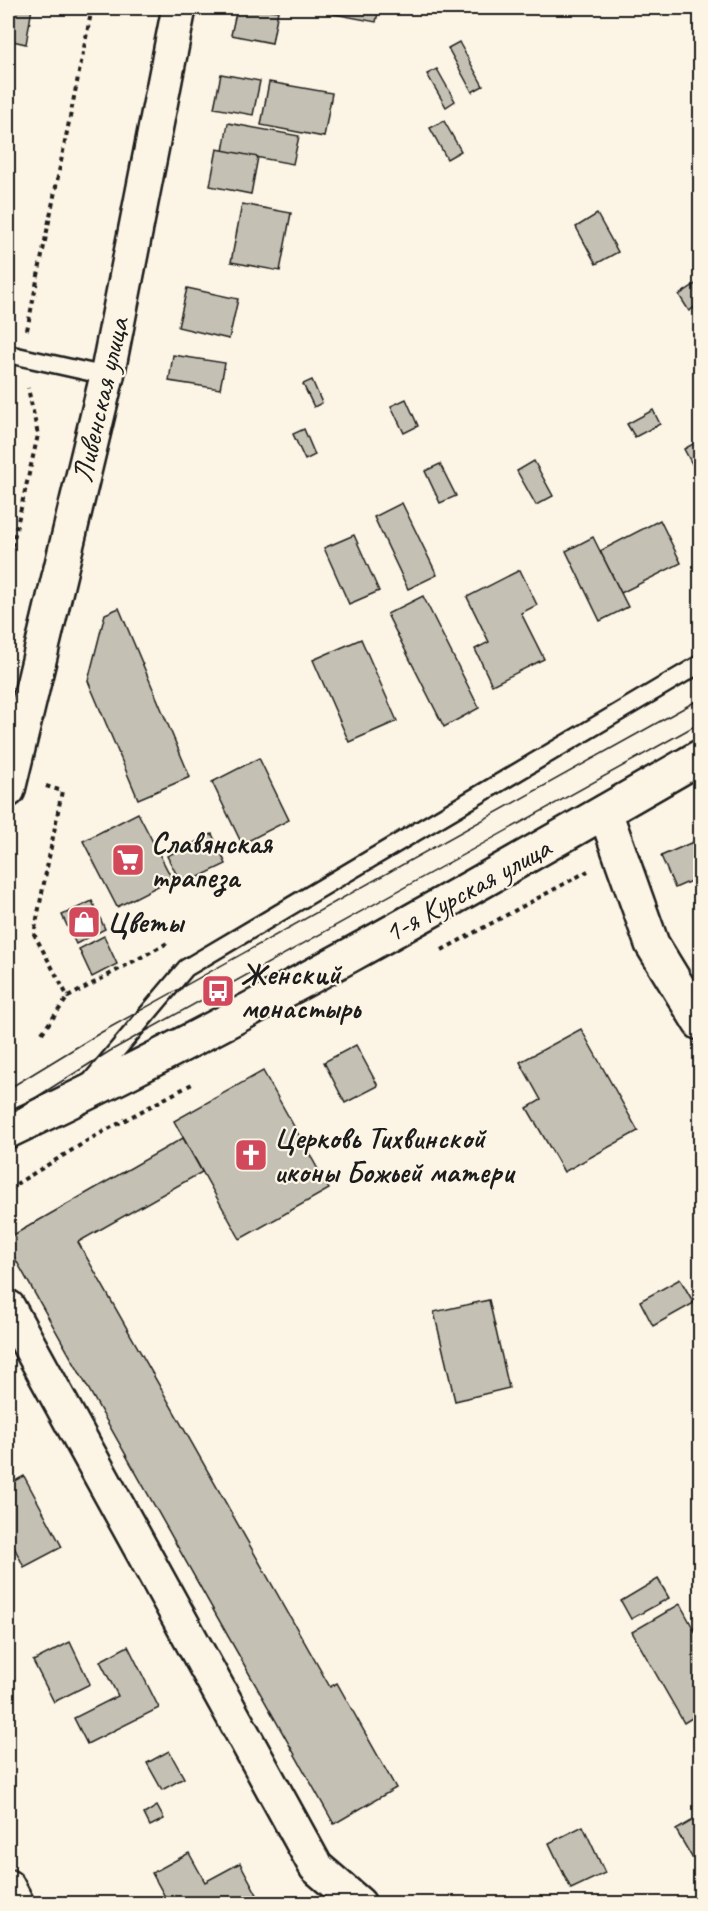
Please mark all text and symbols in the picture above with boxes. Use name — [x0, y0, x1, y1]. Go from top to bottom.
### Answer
street label: Ливенская улица — [63, 312, 138, 486]
place label: Славянская трапеза — [151, 824, 274, 897]
street label: 1-я Курская улица — [377, 828, 559, 951]
supermarket icon: Славянская трапеза — [110, 842, 146, 878]
place label: Цветы — [107, 903, 185, 941]
shop icon: Цветы — [66, 904, 102, 940]
place label: Женский монастырь — [241, 955, 362, 1027]
bus stop icon: Женский монастырь — [200, 973, 236, 1009]
place label: Церковь Тихвинской иконы Божьей матери — [274, 1119, 516, 1191]
church icon: Церковь Тихвинской иконы Божьей матери — [233, 1137, 269, 1173]

